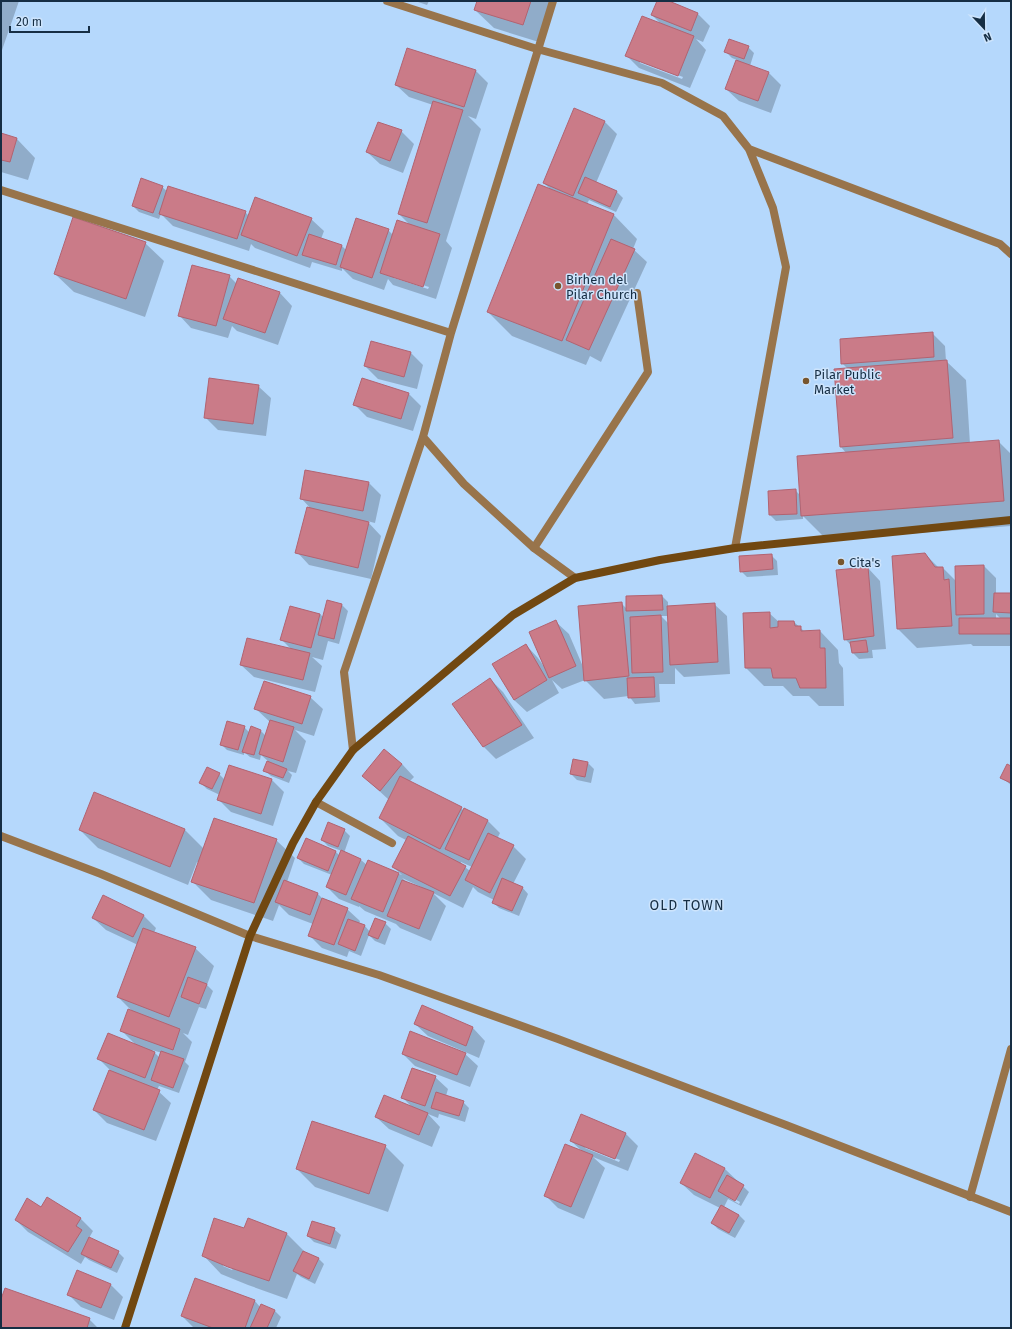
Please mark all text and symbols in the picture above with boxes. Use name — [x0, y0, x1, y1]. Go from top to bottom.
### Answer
scale bar — [10, 8, 89, 34]
north arrow — [964, 8, 1004, 48]
text: 20 m — [16, 15, 42, 29]
text: N — [982, 29, 993, 44]
place label: Birhen del Pilar Church — [566, 272, 637, 302]
marker: Birhen del Pilar Church — [553, 281, 563, 291]
place label: Pilar Public Market — [814, 367, 881, 397]
marker: Pilar Public Market — [801, 376, 811, 386]
place label: Cita's — [849, 555, 880, 570]
marker: Cita's — [836, 557, 846, 567]
district label: OLD TOWN — [650, 897, 724, 914]

